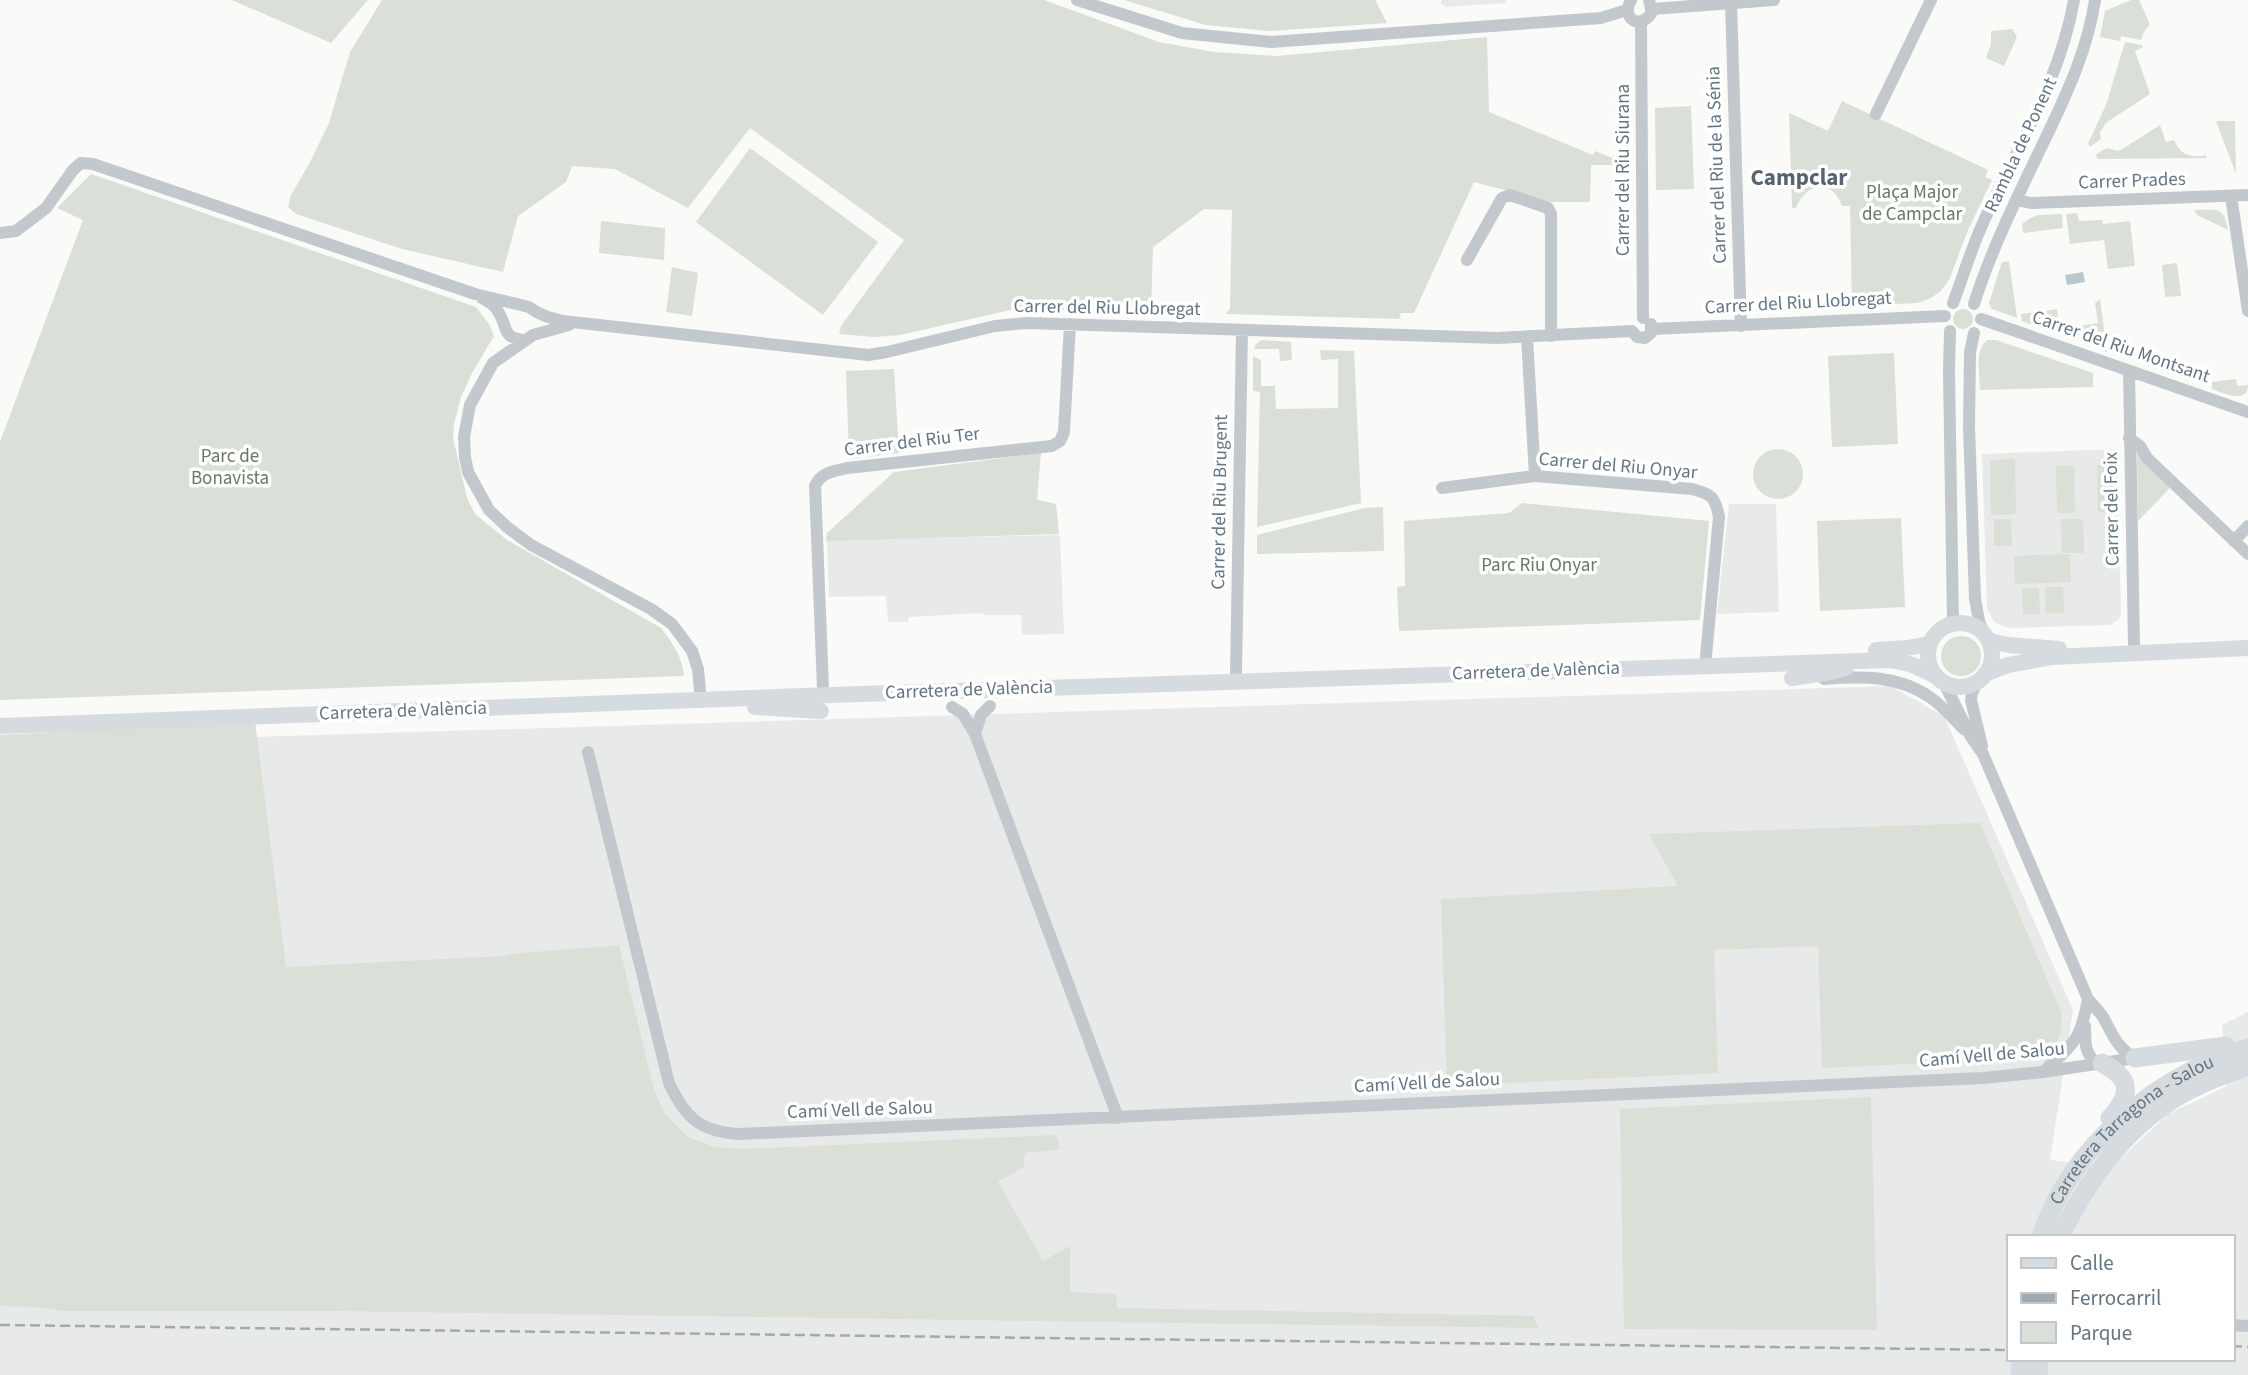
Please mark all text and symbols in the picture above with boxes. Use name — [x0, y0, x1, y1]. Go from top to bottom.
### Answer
street label: Carrer del Riu de la Sénia — [1700, 66, 1734, 264]
street label: Rambla de Ponent — [1978, 73, 2064, 217]
street label: Carrer del Riu Siurana — [1610, 84, 1637, 256]
district label: Campclar — [1750, 161, 1848, 194]
street label: Carrer Prades — [2078, 166, 2186, 196]
park label: Plaça Major de Campclar — [1862, 179, 1962, 228]
street label: Carrer del Riu Llobregat — [1704, 285, 1893, 321]
street label: Carrer del Riu Llobregat — [1013, 293, 1201, 323]
street label: Carrer del Riu Montsant — [2028, 304, 2214, 390]
street label: Carrer del Riu Brugent — [1205, 414, 1235, 590]
street label: Carrer del Riu Ter — [843, 420, 982, 464]
park label: Parc de Bonavista — [191, 443, 269, 492]
street label: Carrer del Riu Onyar — [1538, 446, 1699, 486]
street label: Carrer del Foix — [2097, 451, 2126, 566]
park label: Parc Riu Onyar — [1481, 552, 1597, 579]
street label: Carretera de València — [1452, 655, 1620, 687]
street label: Carretera de València — [885, 674, 1053, 706]
street label: Carretera de València — [319, 695, 487, 727]
street label: Camí Vell de Salou — [1918, 1035, 2066, 1075]
street label: Carretera Tarragona - Salou — [2043, 1048, 2218, 1210]
street label: Camí Vell de Salou — [1353, 1066, 1501, 1100]
street label: Camí Vell de Salou — [787, 1094, 933, 1126]
legend — [2007, 1235, 2234, 1361]
text: Calle — [2070, 1248, 2114, 1278]
text: Ferrocarril — [2070, 1283, 2161, 1313]
text: Parque — [2070, 1318, 2132, 1348]

